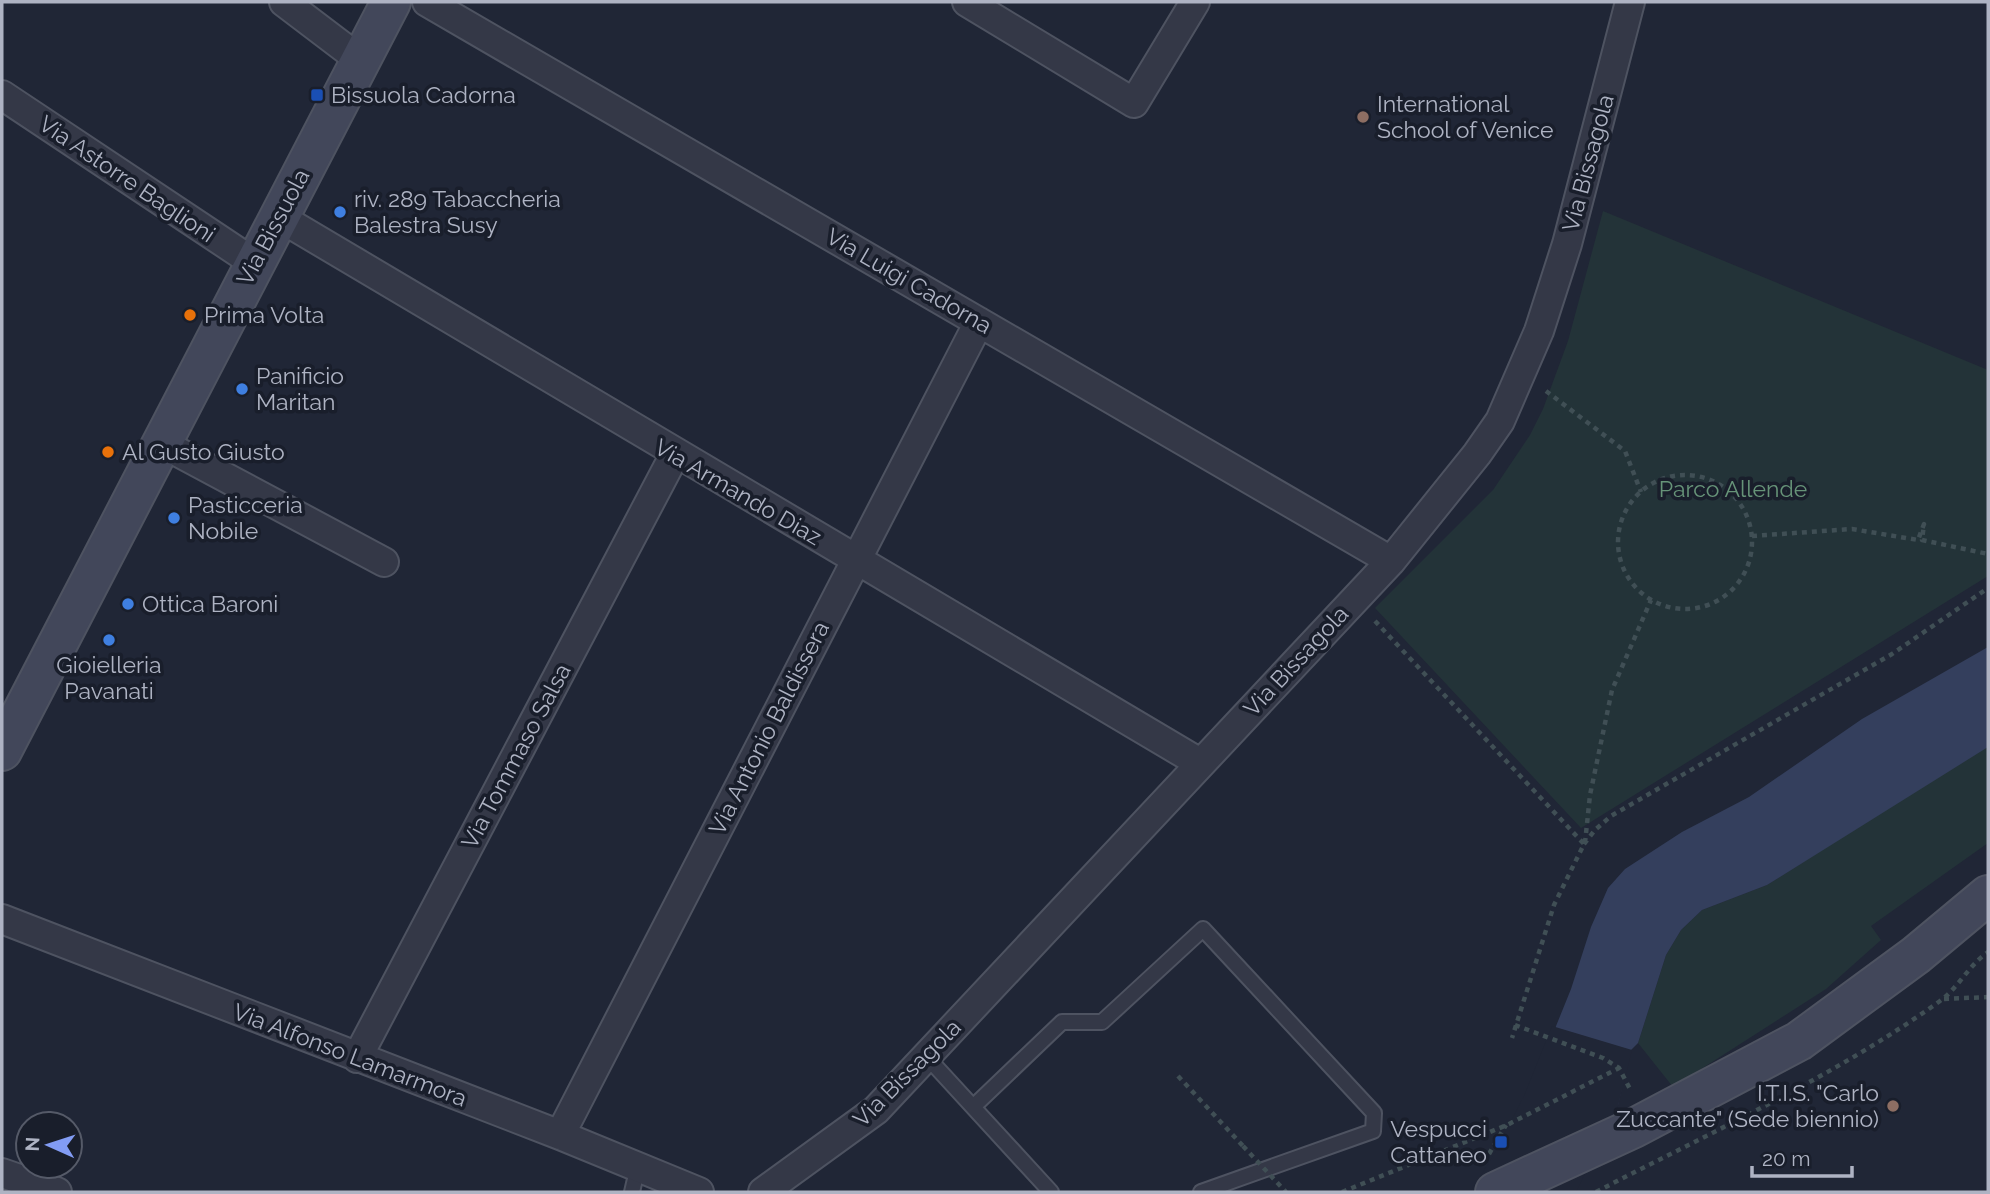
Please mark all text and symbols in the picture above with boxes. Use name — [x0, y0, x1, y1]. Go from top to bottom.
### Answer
place label: Bissuola Cadorna — [331, 81, 516, 108]
marker: Bissuola Cadorna — [309, 87, 325, 103]
place label: International School of Venice — [1377, 90, 1553, 143]
street label: Via Bissagola — [1556, 91, 1619, 234]
marker: International School of Venice — [1355, 109, 1371, 125]
street label: Via Astorre Baglioni — [34, 110, 220, 248]
street label: Via Bissuola — [231, 164, 314, 289]
place label: riv. 289 Tabaccheria Balestra Susy — [354, 185, 561, 238]
marker: riv. 289 Tabaccheria Balestra Susy — [332, 204, 348, 220]
street label: Via Luigi Cadorna — [822, 222, 997, 339]
place label: Prima Volta — [204, 301, 324, 328]
marker: Prima Volta — [182, 307, 198, 323]
place label: Panificio Maritan — [256, 362, 344, 415]
marker: Panificio Maritan — [234, 381, 250, 397]
street label: Via Armando Diaz — [650, 433, 826, 550]
place label: Al Gusto Giusto — [122, 438, 285, 465]
marker: Al Gusto Giusto — [100, 444, 116, 460]
park label: Parco Allende — [1659, 475, 1807, 502]
place label: Pasticceria Nobile — [188, 491, 303, 544]
marker: Pasticceria Nobile — [166, 510, 182, 526]
place label: Ottica Baroni — [142, 590, 278, 617]
marker: Ottica Baroni — [120, 596, 136, 612]
street label: Via Bissagola — [1238, 600, 1354, 721]
street label: Via Antonio Baldissera — [703, 616, 834, 839]
marker: Gioielleria Pavanati — [101, 632, 117, 648]
place label: Gioielleria Pavanati — [56, 651, 162, 704]
street label: Via Tommaso Salsa — [455, 659, 576, 853]
street label: Via Alfonso Lamarmora — [229, 997, 471, 1112]
street label: Via Bissagola — [847, 1013, 966, 1132]
place label: I.T.I.S. "Carlo Zuccante" (Sede biennio) — [1616, 1079, 1879, 1132]
marker: I.T.I.S. "Carlo Zuccante" (Sede biennio) — [1885, 1098, 1901, 1114]
north arrow — [14, 1110, 84, 1180]
place label: Vespucci Cattaneo — [1390, 1115, 1487, 1168]
marker: Vespucci Cattaneo — [1493, 1134, 1509, 1150]
scale bar — [1752, 1134, 1852, 1178]
text: N — [21, 1136, 43, 1152]
text: 20 m — [1762, 1146, 1810, 1171]

